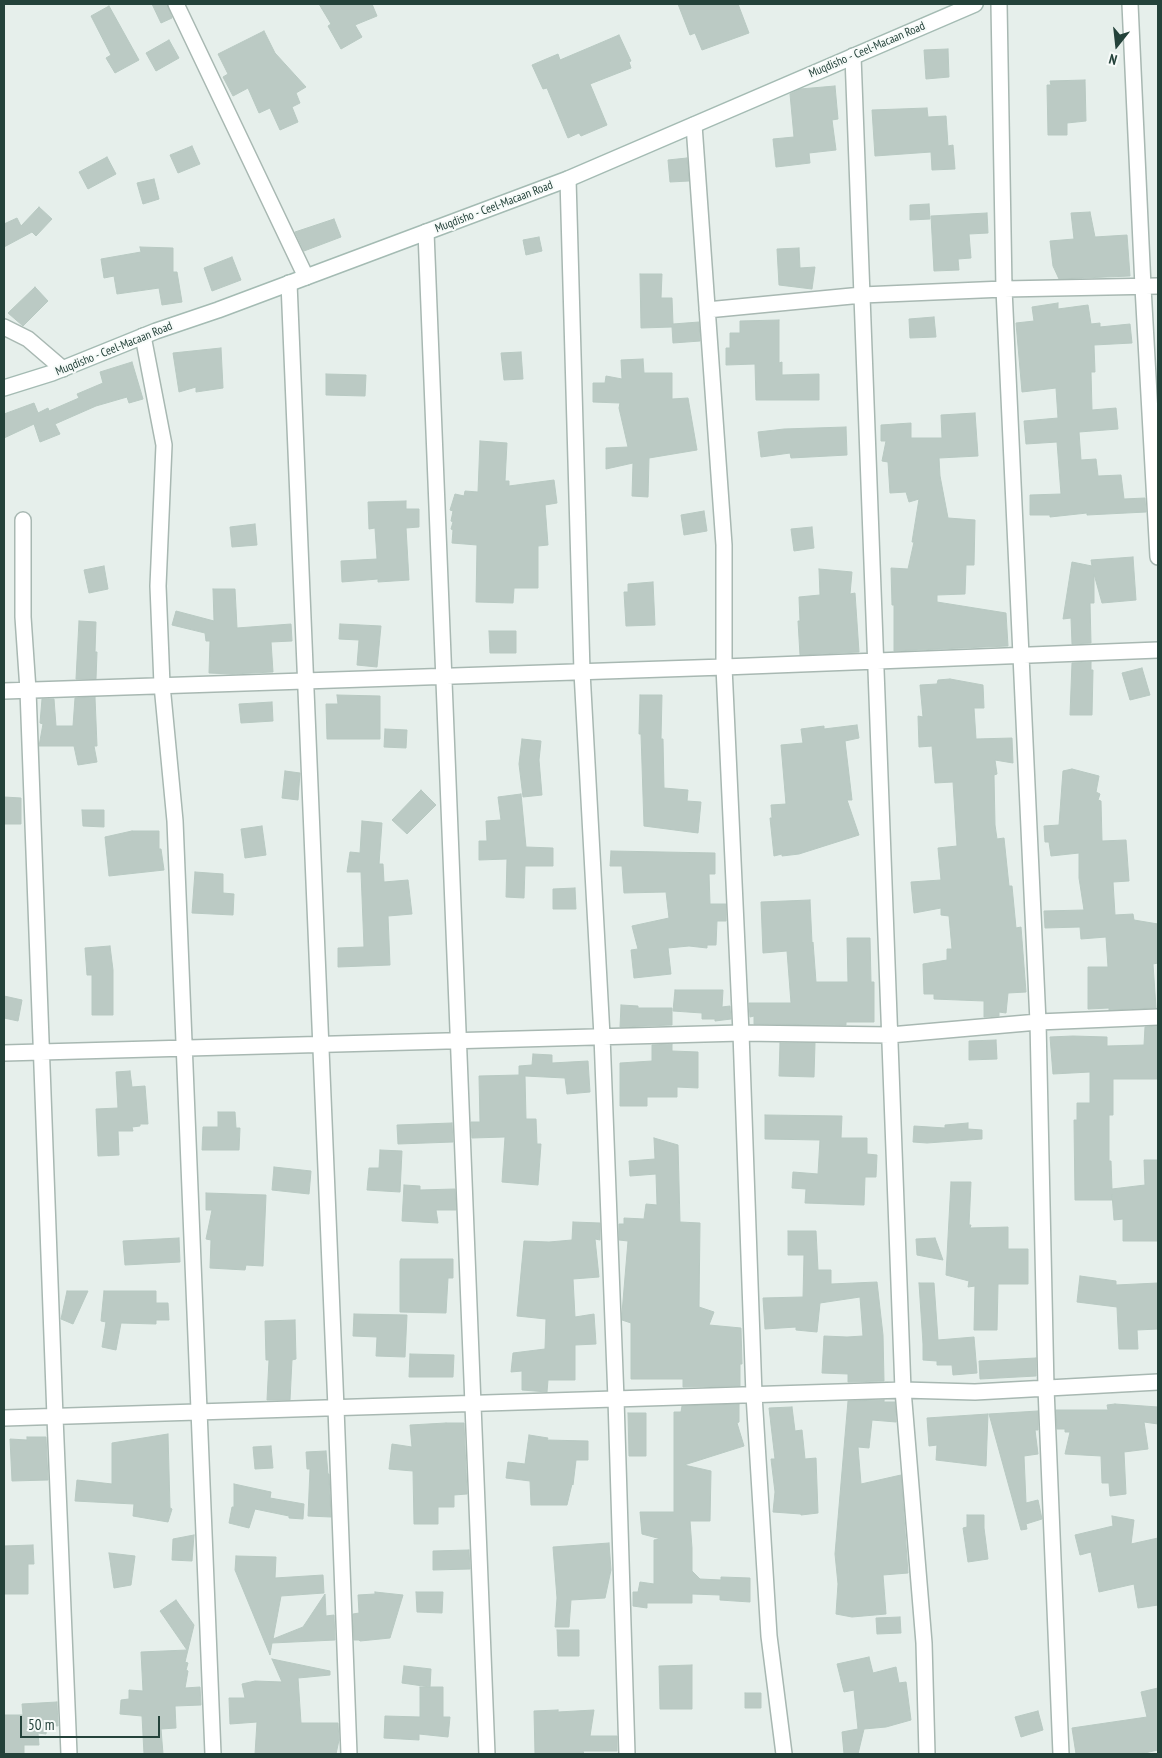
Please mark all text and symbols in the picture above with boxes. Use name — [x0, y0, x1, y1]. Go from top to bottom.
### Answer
street label: Muqdisho - Ceel-Macaan Road — [807, 19, 927, 81]
north arrow — [1092, 20, 1142, 70]
text: N — [1107, 50, 1119, 69]
street label: Muqdisho - Ceel-Macaan Road — [433, 178, 555, 236]
street label: Muqdisho - Ceel-Macaan Road — [53, 319, 175, 379]
scale bar — [22, 1706, 162, 1738]
text: 50 m — [28, 1715, 54, 1734]

